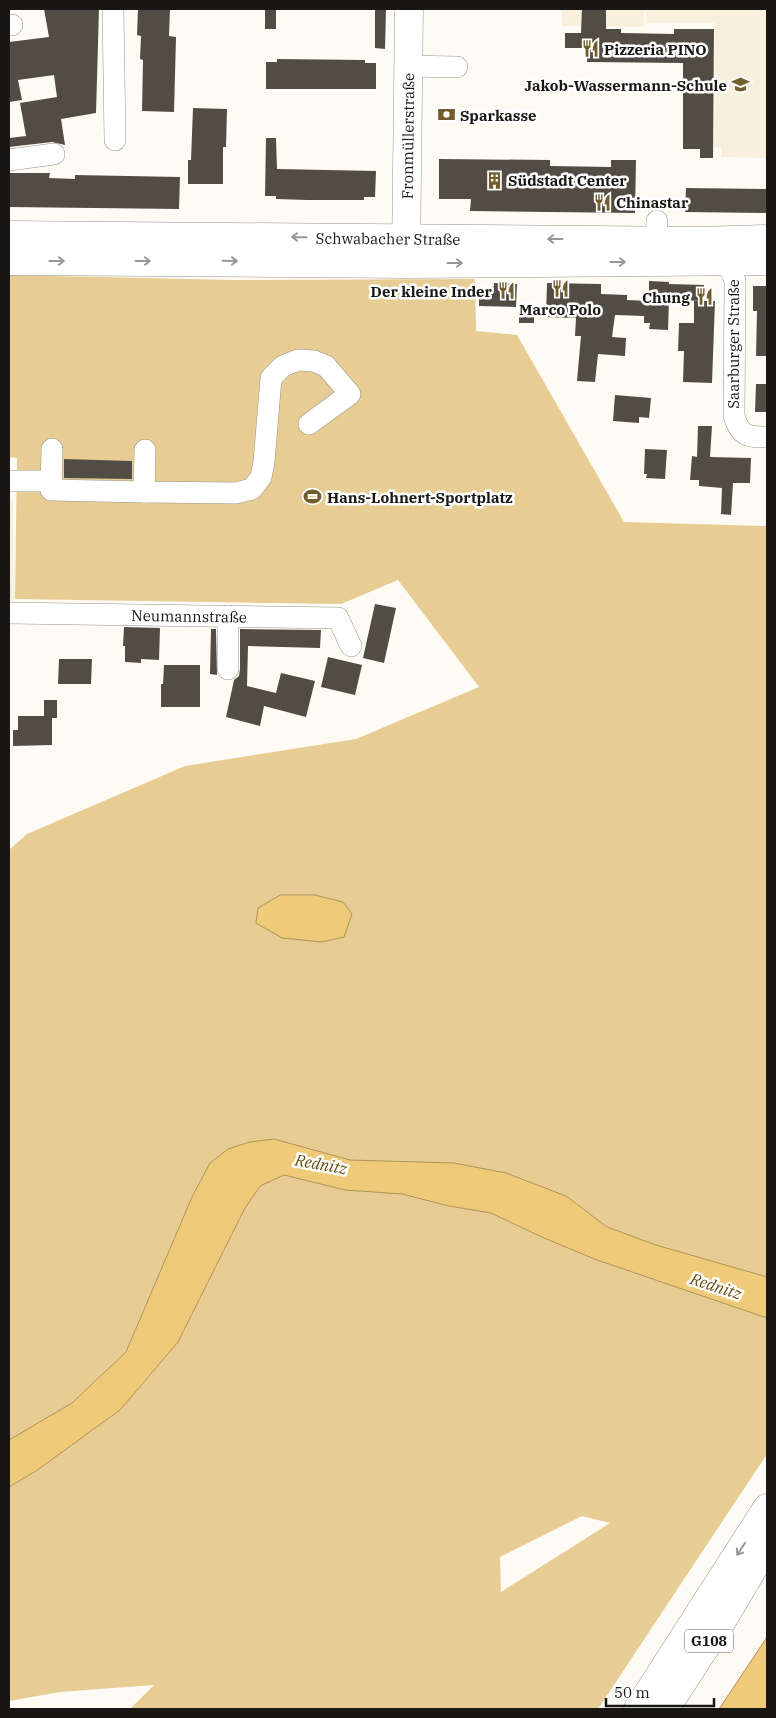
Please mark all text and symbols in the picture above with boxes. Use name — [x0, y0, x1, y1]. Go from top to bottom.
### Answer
restaurant icon: Pizzeria PINO — [580, 39, 600, 59]
place label: Pizzeria PINO — [604, 40, 707, 59]
street label: Fronmüllerstraße — [397, 73, 418, 199]
school or university icon: Jakob-Wassermann-Schule — [731, 75, 751, 95]
place label: Jakob-Wassermann-Schule — [524, 76, 727, 95]
bank icon: Sparkasse — [436, 105, 456, 125]
place label: Sparkasse — [460, 106, 537, 125]
building icon: Südstadt Center — [484, 170, 504, 190]
place label: Südstadt Center — [508, 171, 627, 190]
restaurant icon: Chinastar — [592, 192, 612, 212]
place label: Chinastar — [616, 193, 689, 212]
street label: Schwabacher Straße — [316, 228, 460, 248]
one-way arrow — [292, 232, 308, 242]
one-way arrow — [547, 234, 564, 244]
one-way arrow — [48, 256, 64, 266]
one-way arrow — [134, 256, 151, 266]
one-way arrow — [222, 256, 238, 266]
one-way arrow — [610, 257, 626, 266]
one-way arrow — [447, 258, 463, 268]
restaurant icon: Marco Polo — [550, 278, 570, 298]
street label: Saarburger Straße — [724, 279, 743, 409]
restaurant icon: Der kleine Inder — [496, 281, 516, 301]
place label: Der kleine Inder — [371, 282, 493, 301]
restaurant icon: Chung — [694, 287, 714, 307]
place label: Chung — [642, 288, 690, 307]
place label: Marco Polo — [519, 300, 601, 319]
sports icon: Hans-Lohnert-Sportplatz — [303, 487, 323, 507]
place label: Hans-Lohnert-Sportplatz — [327, 488, 513, 507]
street label: Neumannstraße — [131, 605, 247, 626]
water label: Rednitz — [293, 1149, 349, 1179]
water label: Rednitz — [687, 1268, 745, 1304]
one-way arrow — [736, 1541, 746, 1555]
road number: G108 — [685, 1630, 733, 1652]
scale bar — [606, 1676, 714, 1708]
text: 50 m — [614, 1683, 650, 1702]

